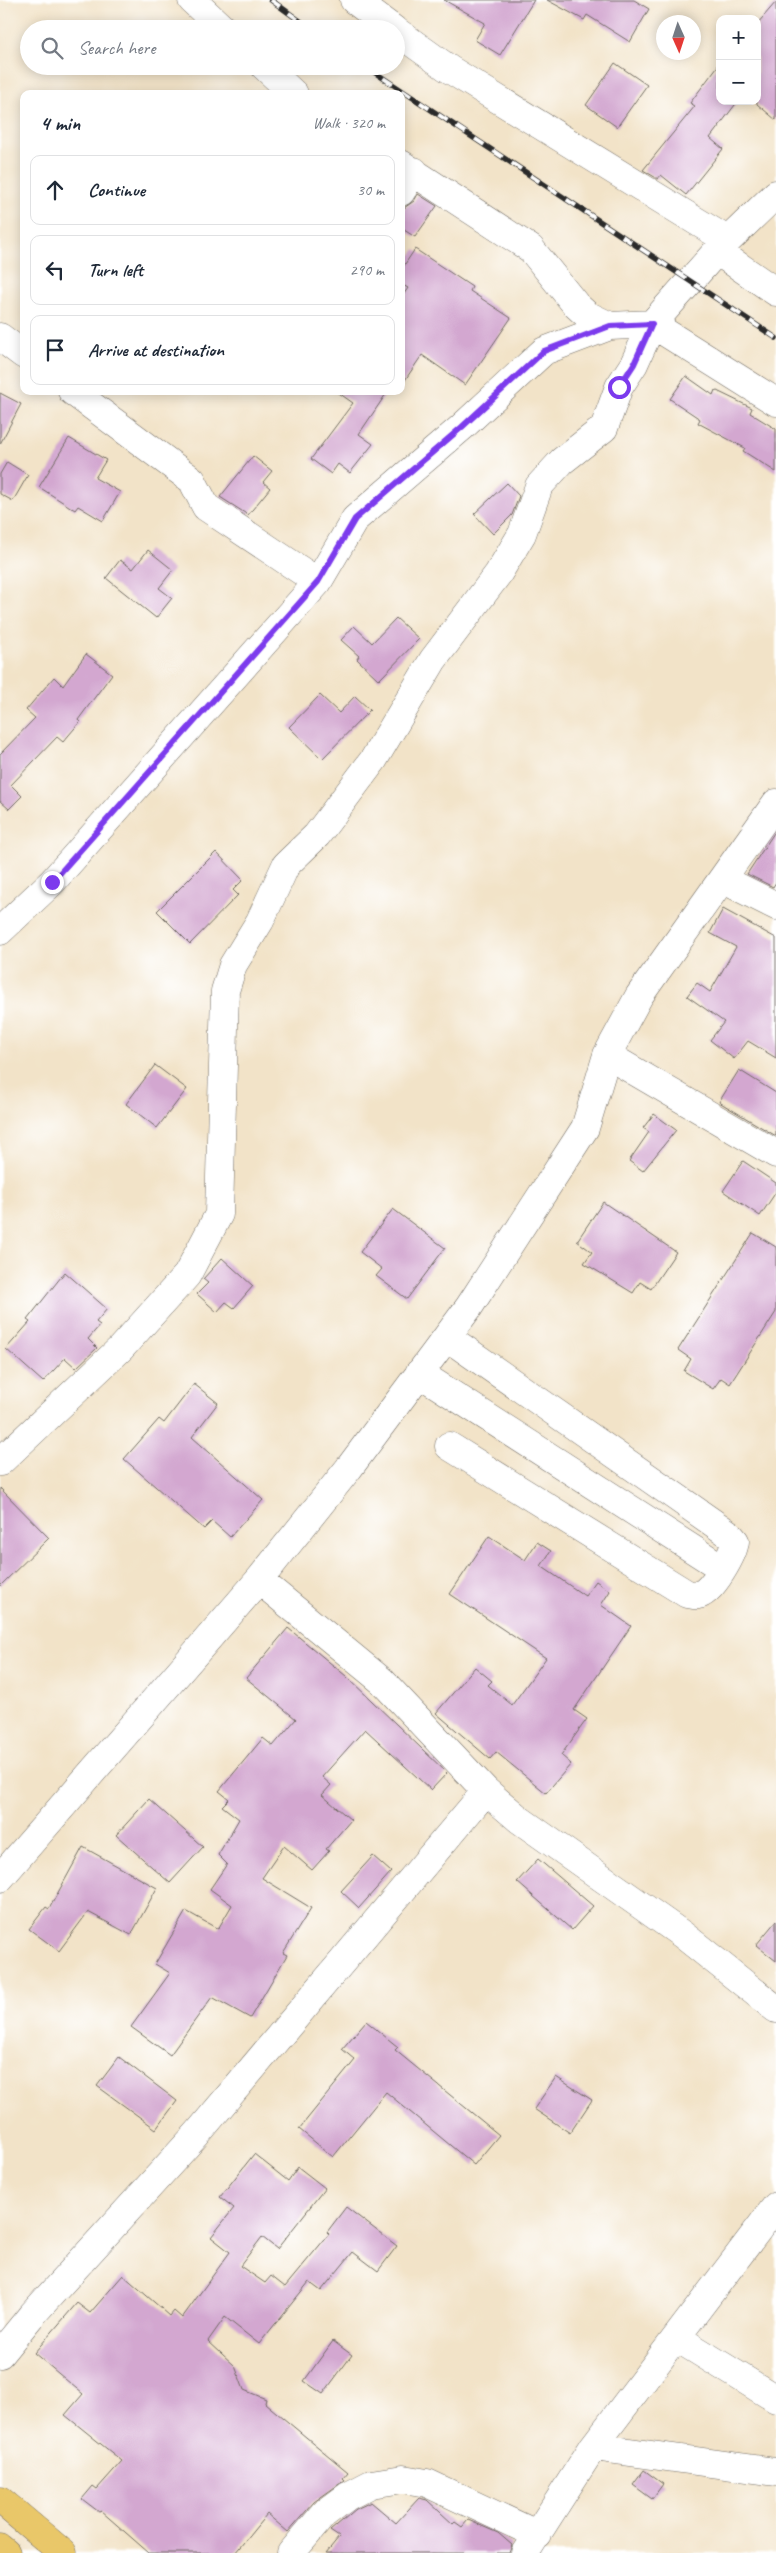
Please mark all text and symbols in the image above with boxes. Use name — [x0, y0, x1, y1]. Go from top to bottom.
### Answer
north arrow — [656, 15, 701, 60]
map controls — [716, 15, 761, 105]
button: + — [716, 15, 761, 60]
search box — [20, 20, 405, 75]
icon: search — [38, 34, 66, 62]
text: Search here — [78, 36, 155, 60]
button: − — [716, 60, 761, 105]
text: 4 min — [40, 110, 80, 136]
text: Walk · 320 m — [313, 113, 385, 133]
icon: ahead — [41, 176, 69, 204]
text: Continue — [88, 178, 145, 202]
text: 30 m — [357, 180, 384, 200]
icon: left — [41, 256, 69, 284]
text: Turn left — [88, 258, 143, 282]
text: 290 m — [350, 260, 384, 280]
icon: arrive — [41, 336, 69, 364]
text: Arrive at destination — [88, 338, 224, 362]
route start — [608, 376, 631, 399]
route end — [41, 871, 64, 894]

